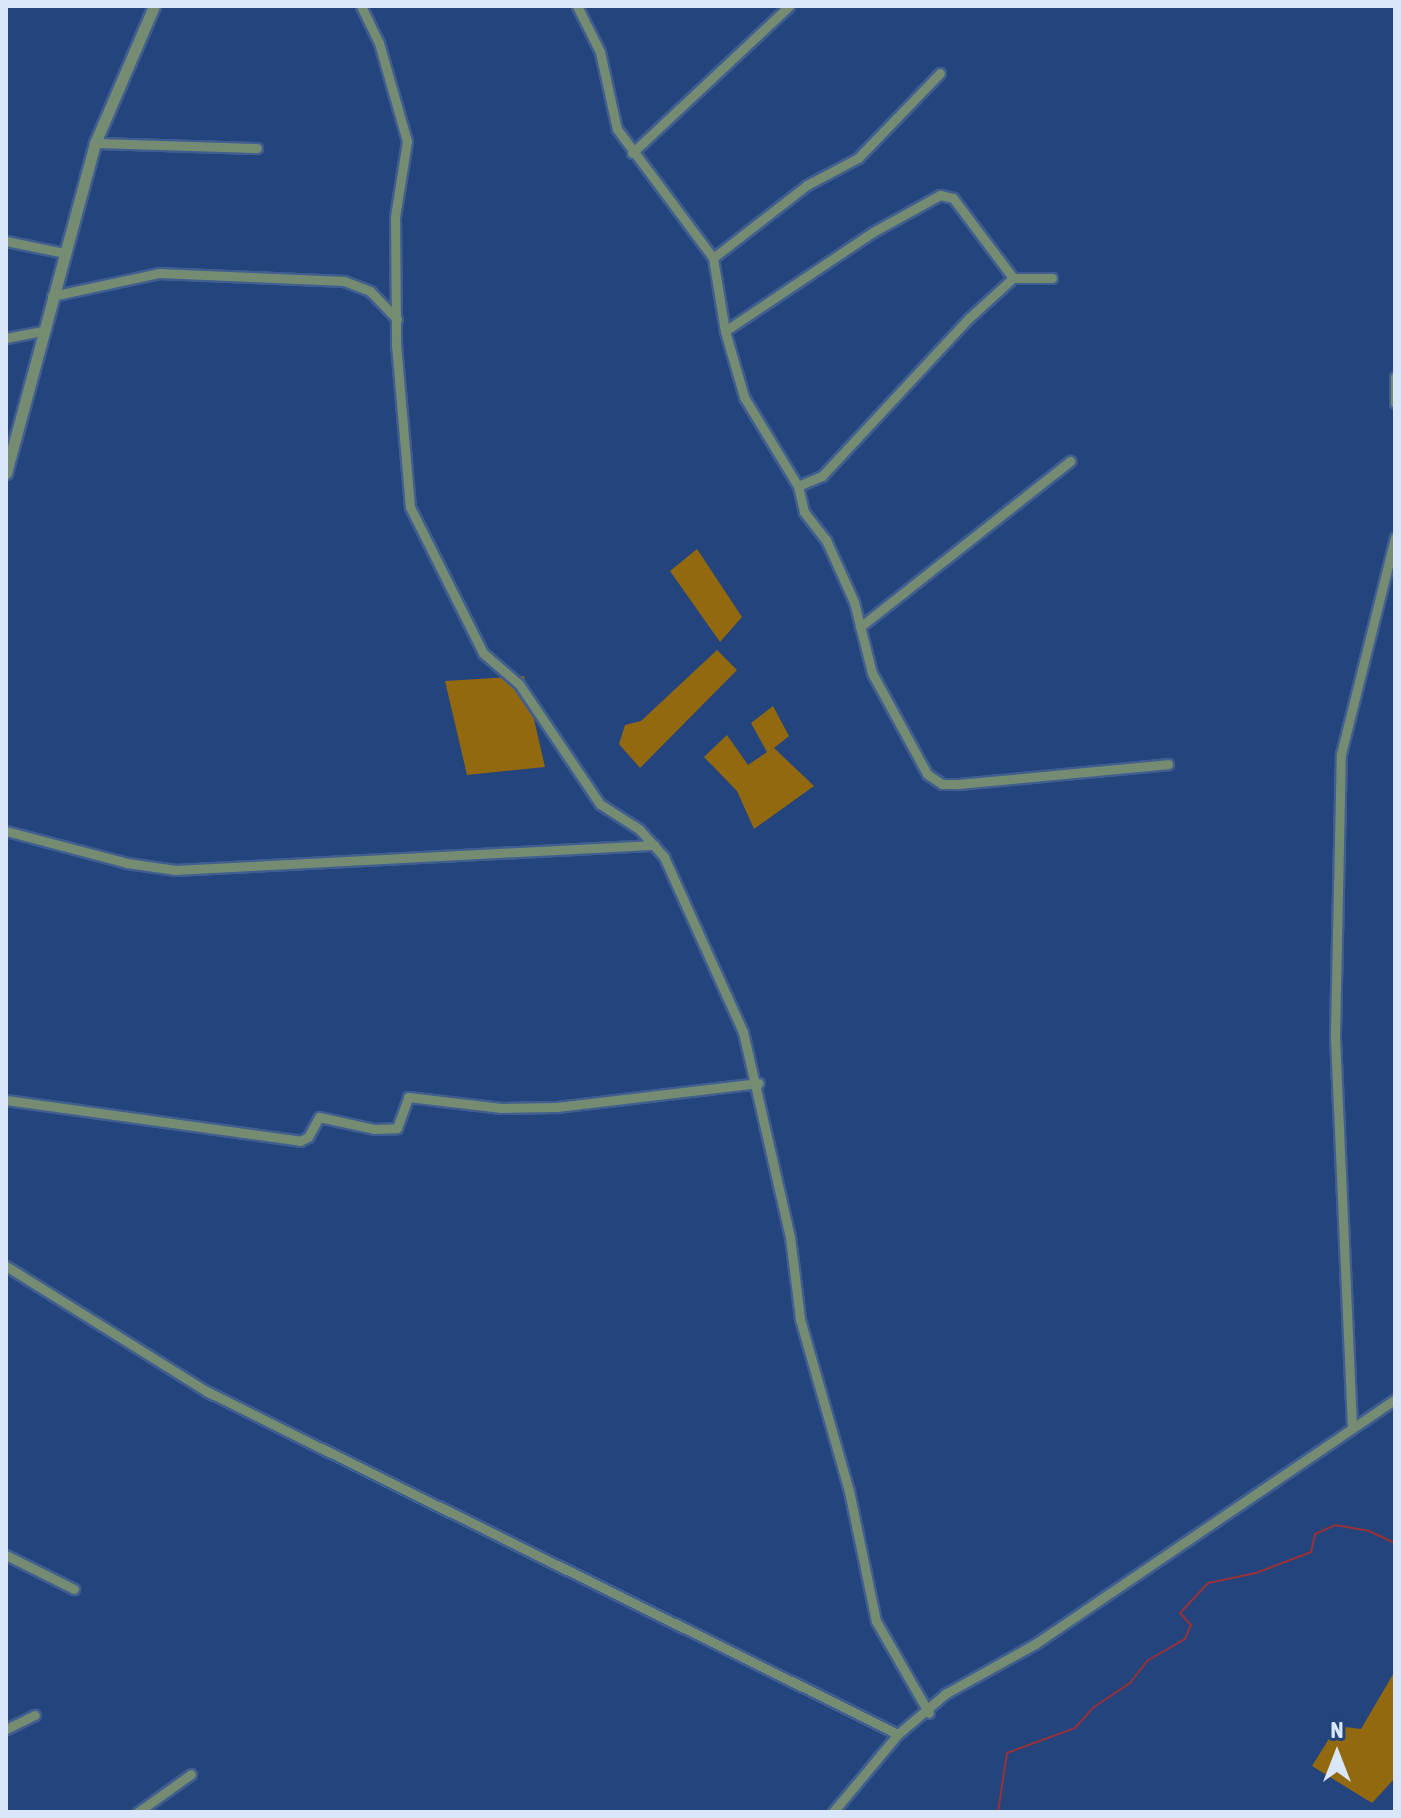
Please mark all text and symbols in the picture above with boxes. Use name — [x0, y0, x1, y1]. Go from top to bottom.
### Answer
north arrow — [1297, 1714, 1377, 1794]
text: N — [1331, 1717, 1343, 1743]

